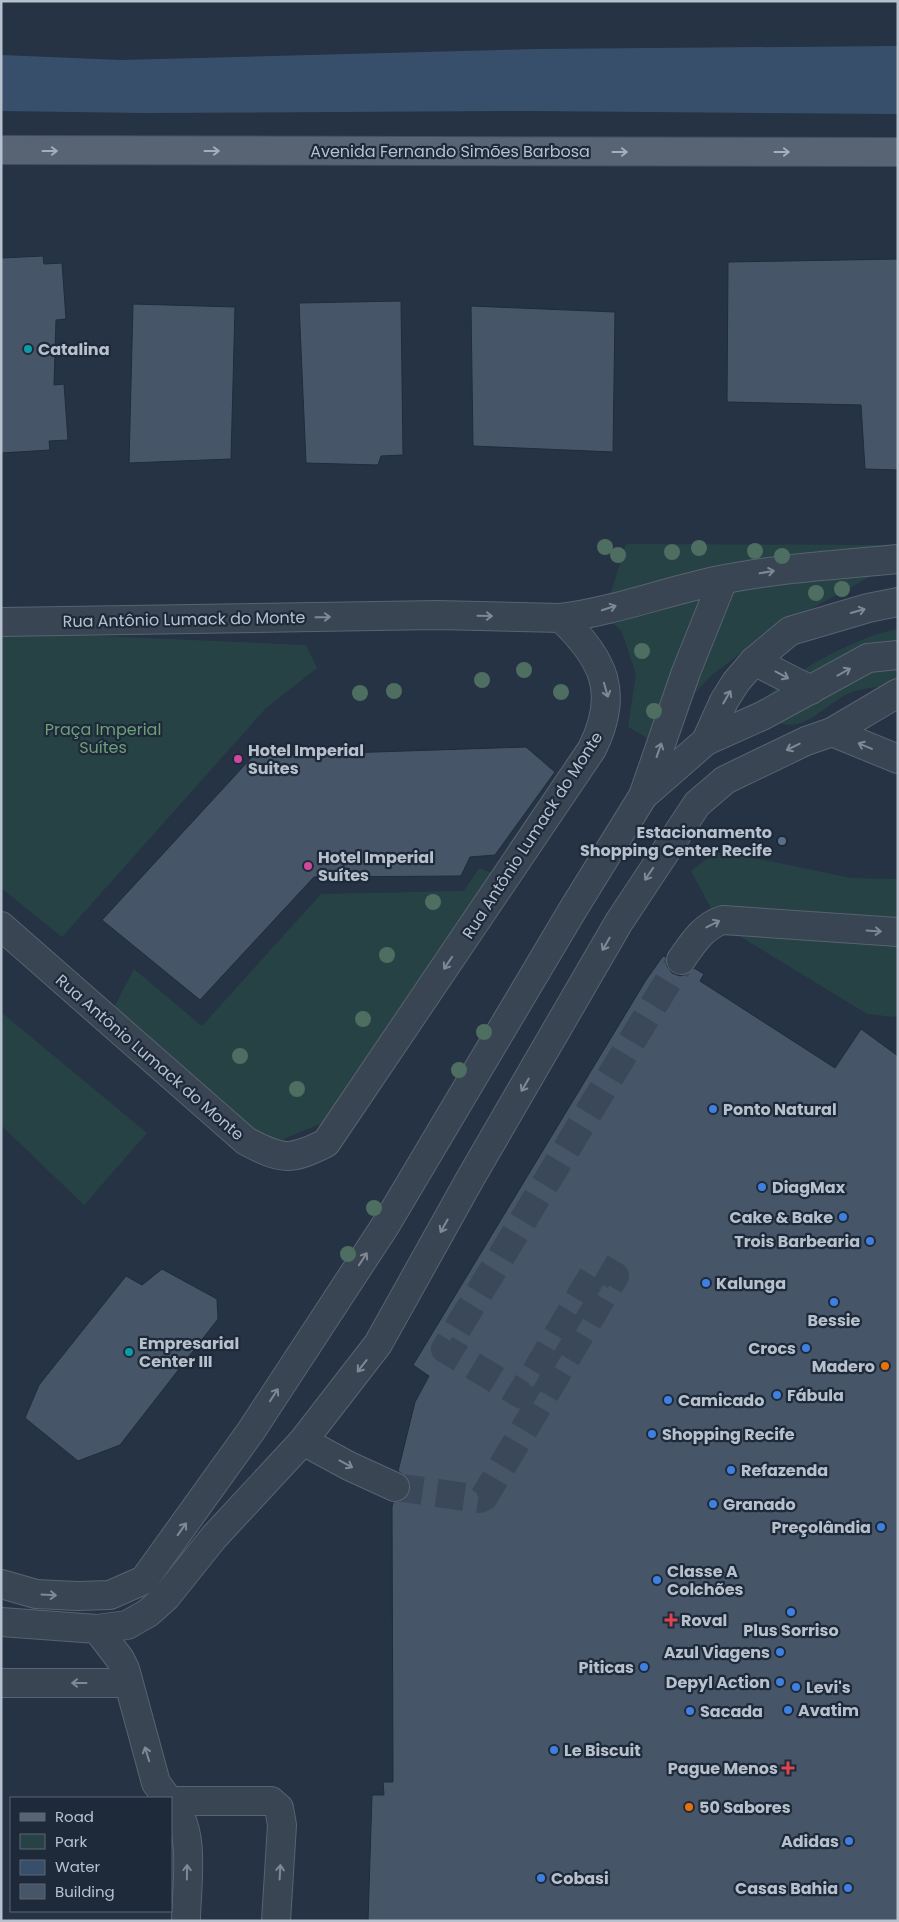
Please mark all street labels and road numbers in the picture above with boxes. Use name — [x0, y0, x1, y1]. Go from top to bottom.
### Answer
street label: Avenida Fernando Simões Barbosa — [310, 140, 590, 163]
street label: Rua Antônio Lumack do Monte — [62, 606, 306, 633]
street label: Rua Antônio Lumack do Monte — [457, 727, 608, 943]
street label: Rua Antônio Lumack do Monte — [50, 969, 249, 1146]

